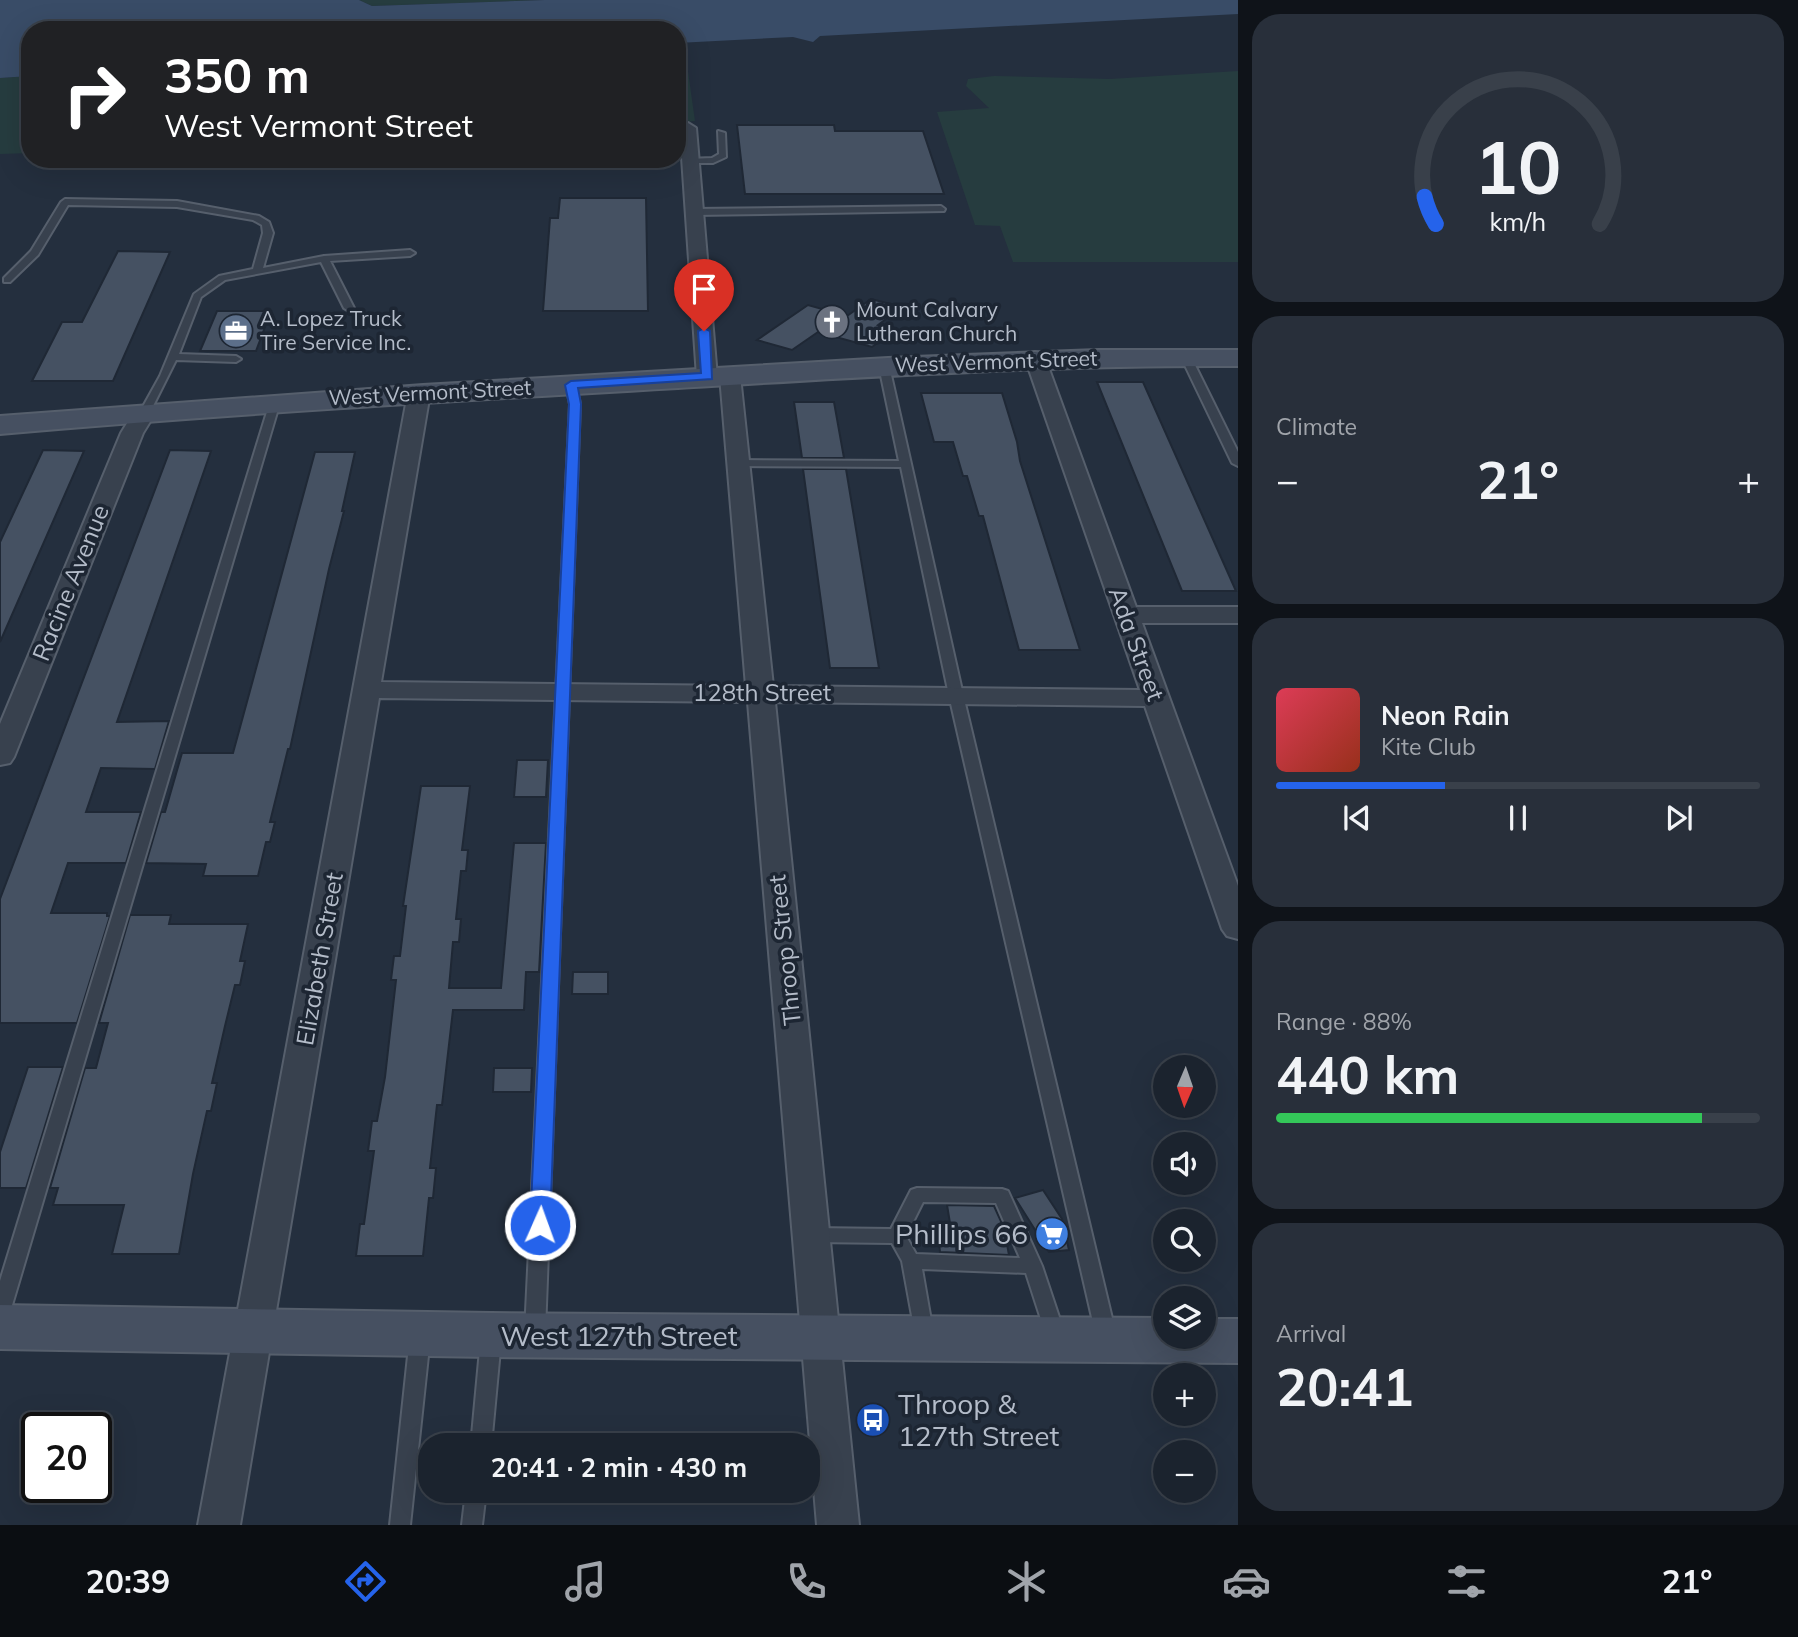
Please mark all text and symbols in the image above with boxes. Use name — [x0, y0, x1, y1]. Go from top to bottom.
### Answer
text: 350 m — [164, 44, 310, 105]
icon: right — [49, 49, 140, 140]
text: West Vermont Street — [164, 105, 473, 145]
text: 10 — [1474, 121, 1562, 212]
text: km/h — [1490, 206, 1546, 237]
pin — [674, 259, 734, 331]
icon: arrive — [685, 270, 723, 308]
place label: Mount Calvary Lutheran Church — [856, 296, 1017, 346]
church icon: Mount Calvary Lutheran Church — [813, 303, 851, 341]
place label: A. Lopez Truck Tire Service Inc. — [260, 305, 411, 355]
office icon: A. Lopez Truck Tire Service Inc. — [217, 312, 255, 350]
street label: West Vermont Street — [894, 344, 1098, 378]
street label: West Vermont Street — [328, 374, 532, 410]
text: Climate — [1276, 412, 1357, 441]
text: 21° — [1477, 447, 1559, 512]
text: − — [1276, 456, 1299, 504]
text: + — [1737, 456, 1760, 504]
street label: Racine Avenue — [25, 500, 115, 665]
street label: Ada Street — [1103, 583, 1171, 705]
street label: 128th Street — [693, 677, 831, 707]
text: Neon Rain — [1381, 699, 1510, 732]
text: Kite Club — [1381, 732, 1476, 761]
icon: previous — [1338, 799, 1376, 837]
icon: pause — [1499, 799, 1537, 837]
icon: next — [1660, 799, 1698, 837]
street label: Elizabeth Street — [289, 870, 349, 1048]
street label: Throop Street — [761, 873, 807, 1027]
text: Range · 88% — [1276, 1007, 1412, 1036]
text: 440 km — [1276, 1042, 1459, 1107]
north arrow — [1153, 1055, 1216, 1118]
map controls — [1153, 1055, 1216, 1503]
button: sound — [1153, 1132, 1216, 1195]
position arrow — [503, 1188, 577, 1262]
button: search — [1153, 1209, 1216, 1272]
supermarket icon: Phillips 66 — [1033, 1215, 1071, 1253]
place label: Phillips 66 — [895, 1216, 1028, 1251]
button: layers — [1153, 1286, 1216, 1349]
street label: West 127th Street — [501, 1318, 738, 1353]
text: Arrival — [1276, 1319, 1346, 1348]
text: 20:41 — [1276, 1354, 1414, 1419]
button: + — [1153, 1363, 1216, 1426]
place label: Throop & 127th Street — [898, 1386, 1060, 1453]
bus stop icon: Throop & 127th Street — [854, 1401, 892, 1439]
speed limit sign: 20 — [21, 1412, 112, 1503]
button: − — [1153, 1440, 1216, 1503]
text: 20:41 · 2 min · 430 m — [491, 1451, 747, 1484]
icon: directions — [341, 1557, 390, 1606]
icon: music — [561, 1557, 610, 1606]
icon: phone — [782, 1557, 831, 1606]
icon: climate — [1002, 1557, 1051, 1606]
icon: car — [1222, 1557, 1271, 1606]
icon: filters — [1442, 1557, 1491, 1606]
text: 20:39 — [86, 1561, 170, 1601]
text: 21° — [1662, 1561, 1712, 1601]

